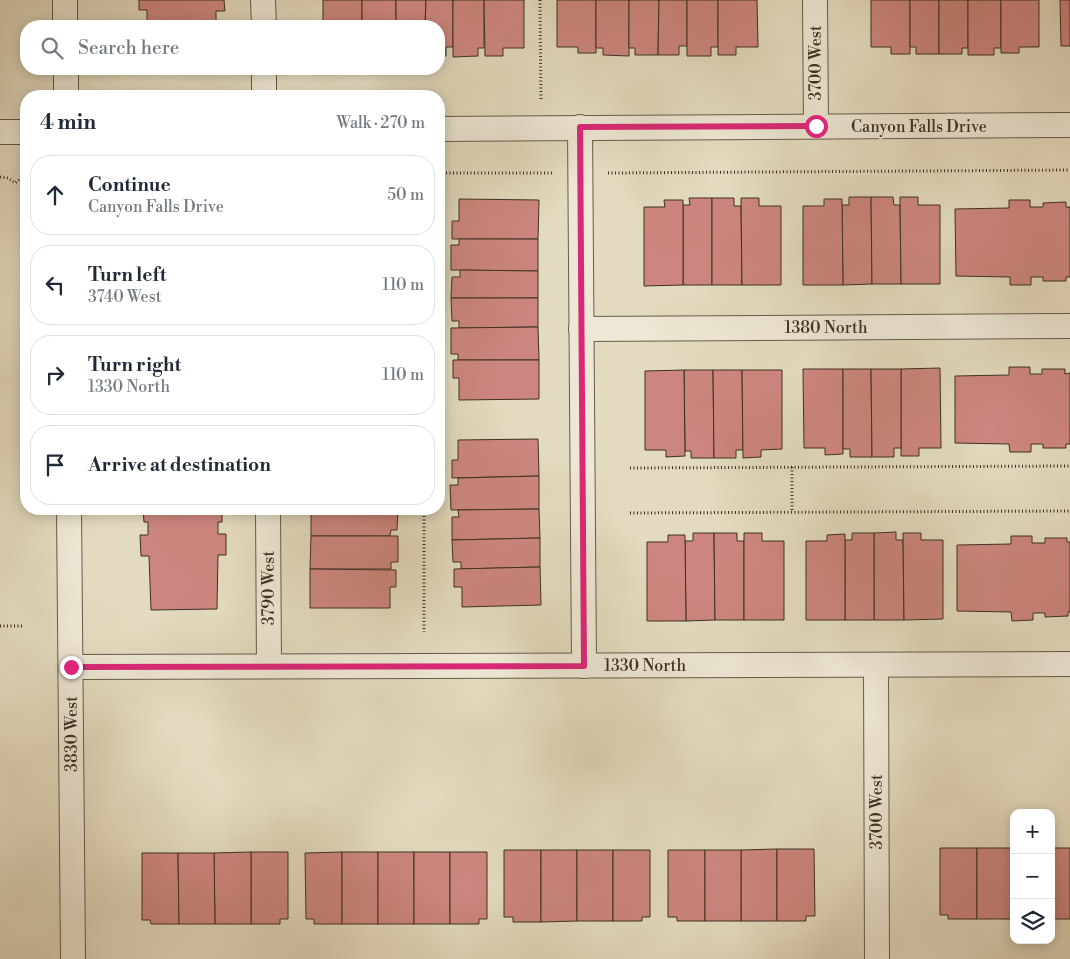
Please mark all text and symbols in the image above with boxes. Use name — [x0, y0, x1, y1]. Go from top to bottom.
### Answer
search box — [20, 20, 445, 75]
street label: 3700 West — [806, 25, 826, 101]
icon: search — [38, 34, 66, 62]
text: Search here — [78, 36, 179, 60]
text: 4 min — [40, 110, 96, 136]
text: Walk · 270 m — [336, 113, 425, 133]
route start — [805, 115, 828, 138]
street label: Canyon Falls Drive — [851, 117, 987, 137]
text: Continue — [88, 173, 171, 197]
icon: ahead — [41, 181, 69, 209]
text: 50 m — [387, 185, 424, 205]
text: Canyon Falls Drive — [88, 197, 224, 217]
text: Turn left — [88, 263, 167, 287]
icon: left — [41, 271, 69, 299]
text: 110 m — [382, 275, 424, 295]
text: 3740 West — [88, 287, 161, 307]
street label: 1380 North — [785, 318, 868, 338]
text: Turn right — [88, 353, 181, 377]
icon: right — [41, 361, 69, 389]
text: 110 m — [382, 365, 424, 385]
text: 1330 North — [88, 377, 170, 397]
icon: arrive — [41, 451, 69, 479]
text: Arrive at destination — [88, 453, 271, 477]
street label: 3790 West — [259, 551, 279, 625]
route end — [60, 656, 83, 679]
street label: 1330 North — [604, 656, 686, 676]
street label: 3830 West — [62, 696, 82, 772]
street label: 3700 West — [867, 774, 887, 850]
map controls — [1010, 809, 1055, 944]
button: + — [1010, 809, 1055, 854]
button: − — [1010, 854, 1055, 899]
button: layers — [1010, 899, 1055, 944]

